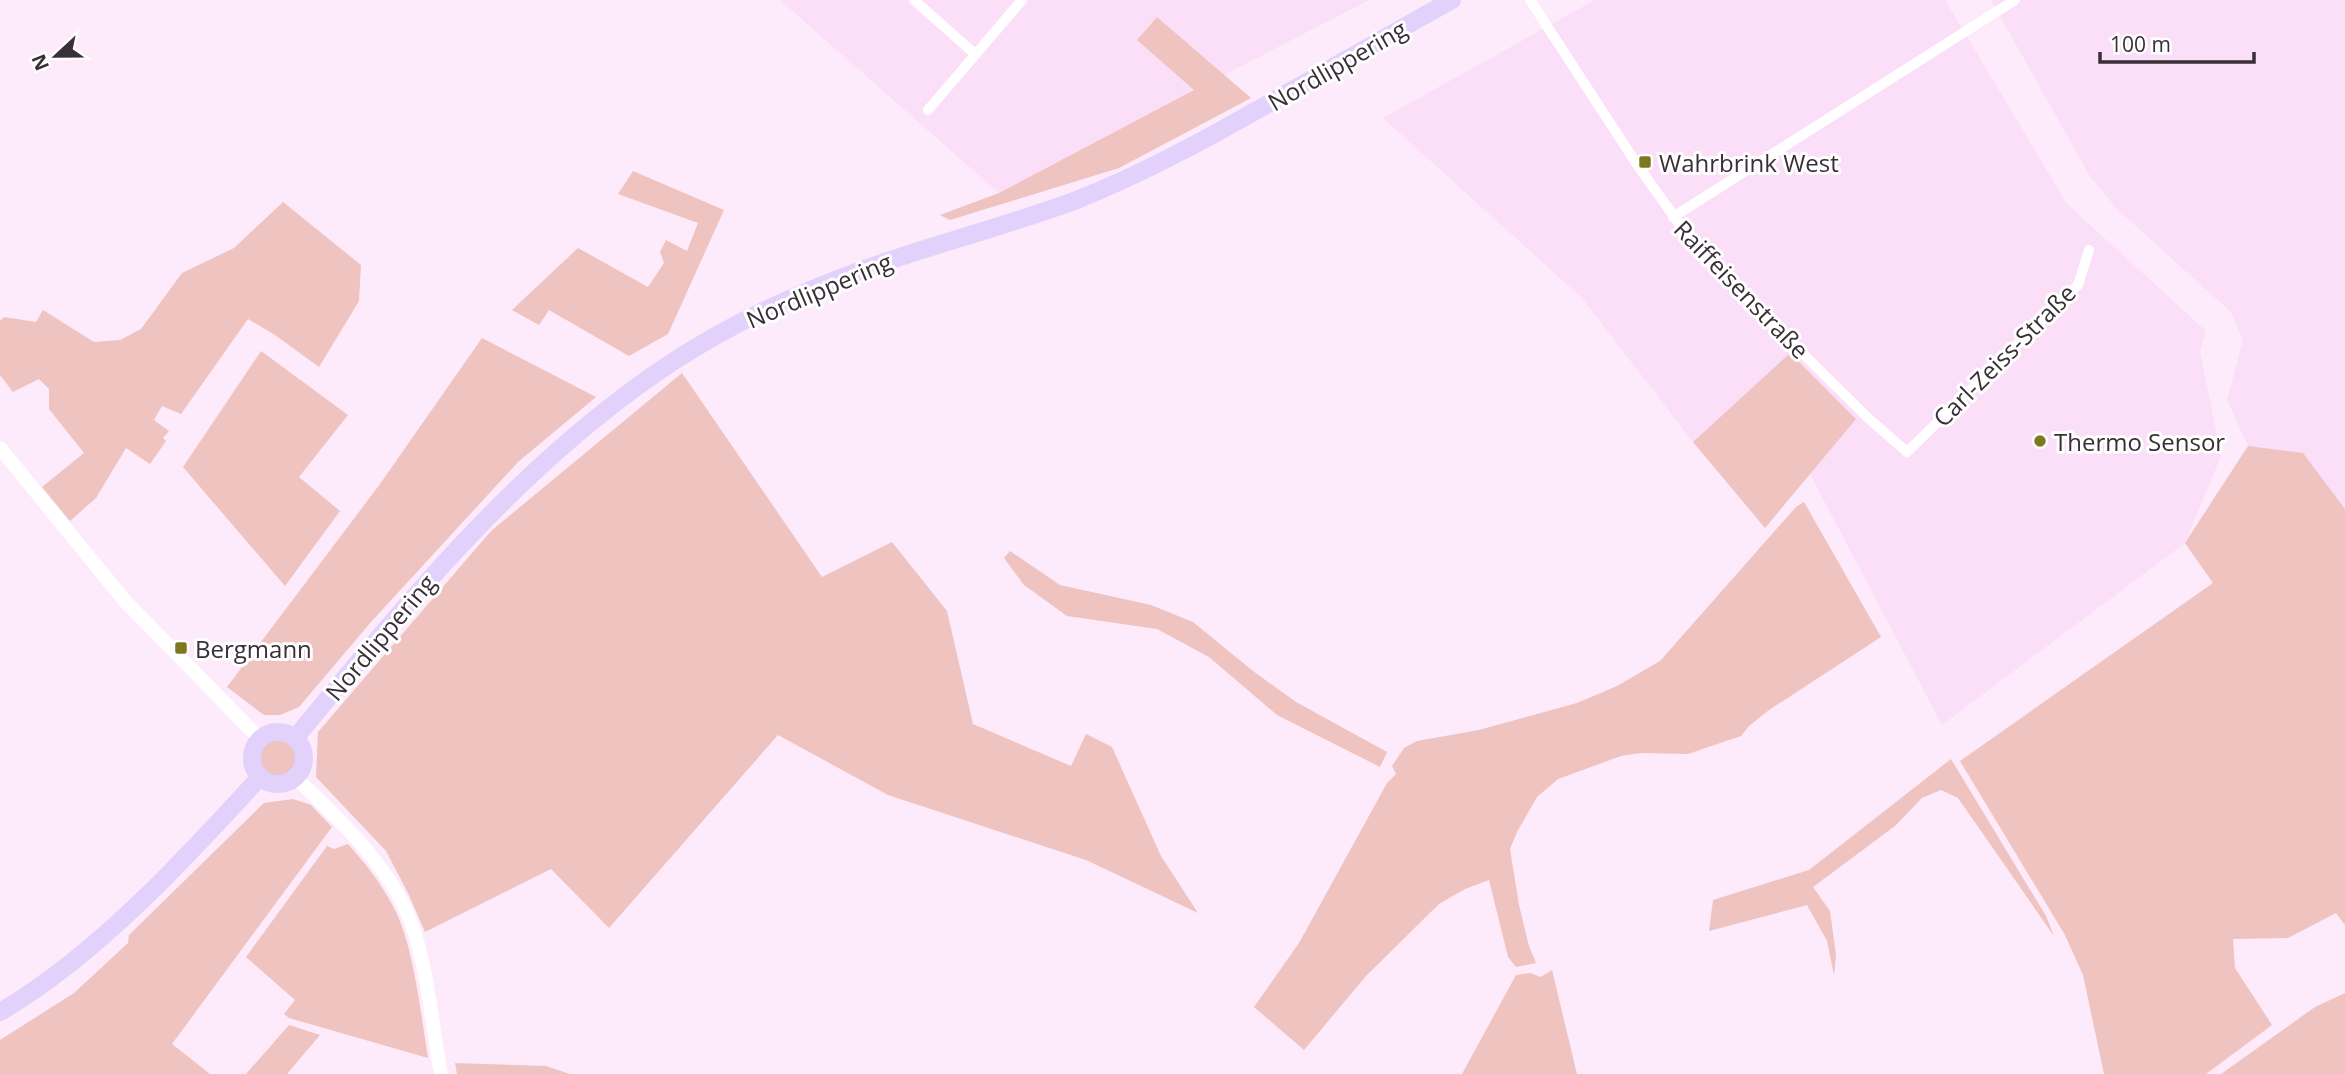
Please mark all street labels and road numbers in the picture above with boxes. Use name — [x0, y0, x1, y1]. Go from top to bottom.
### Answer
street label: Nordlippering — [1261, 12, 1413, 118]
street label: Raiffeisenstraße — [1667, 212, 1817, 366]
street label: Nordlippering — [741, 244, 897, 336]
street label: Carl-Zeiss-Straße — [1925, 276, 2083, 434]
street label: Nordlippering — [317, 567, 443, 707]

